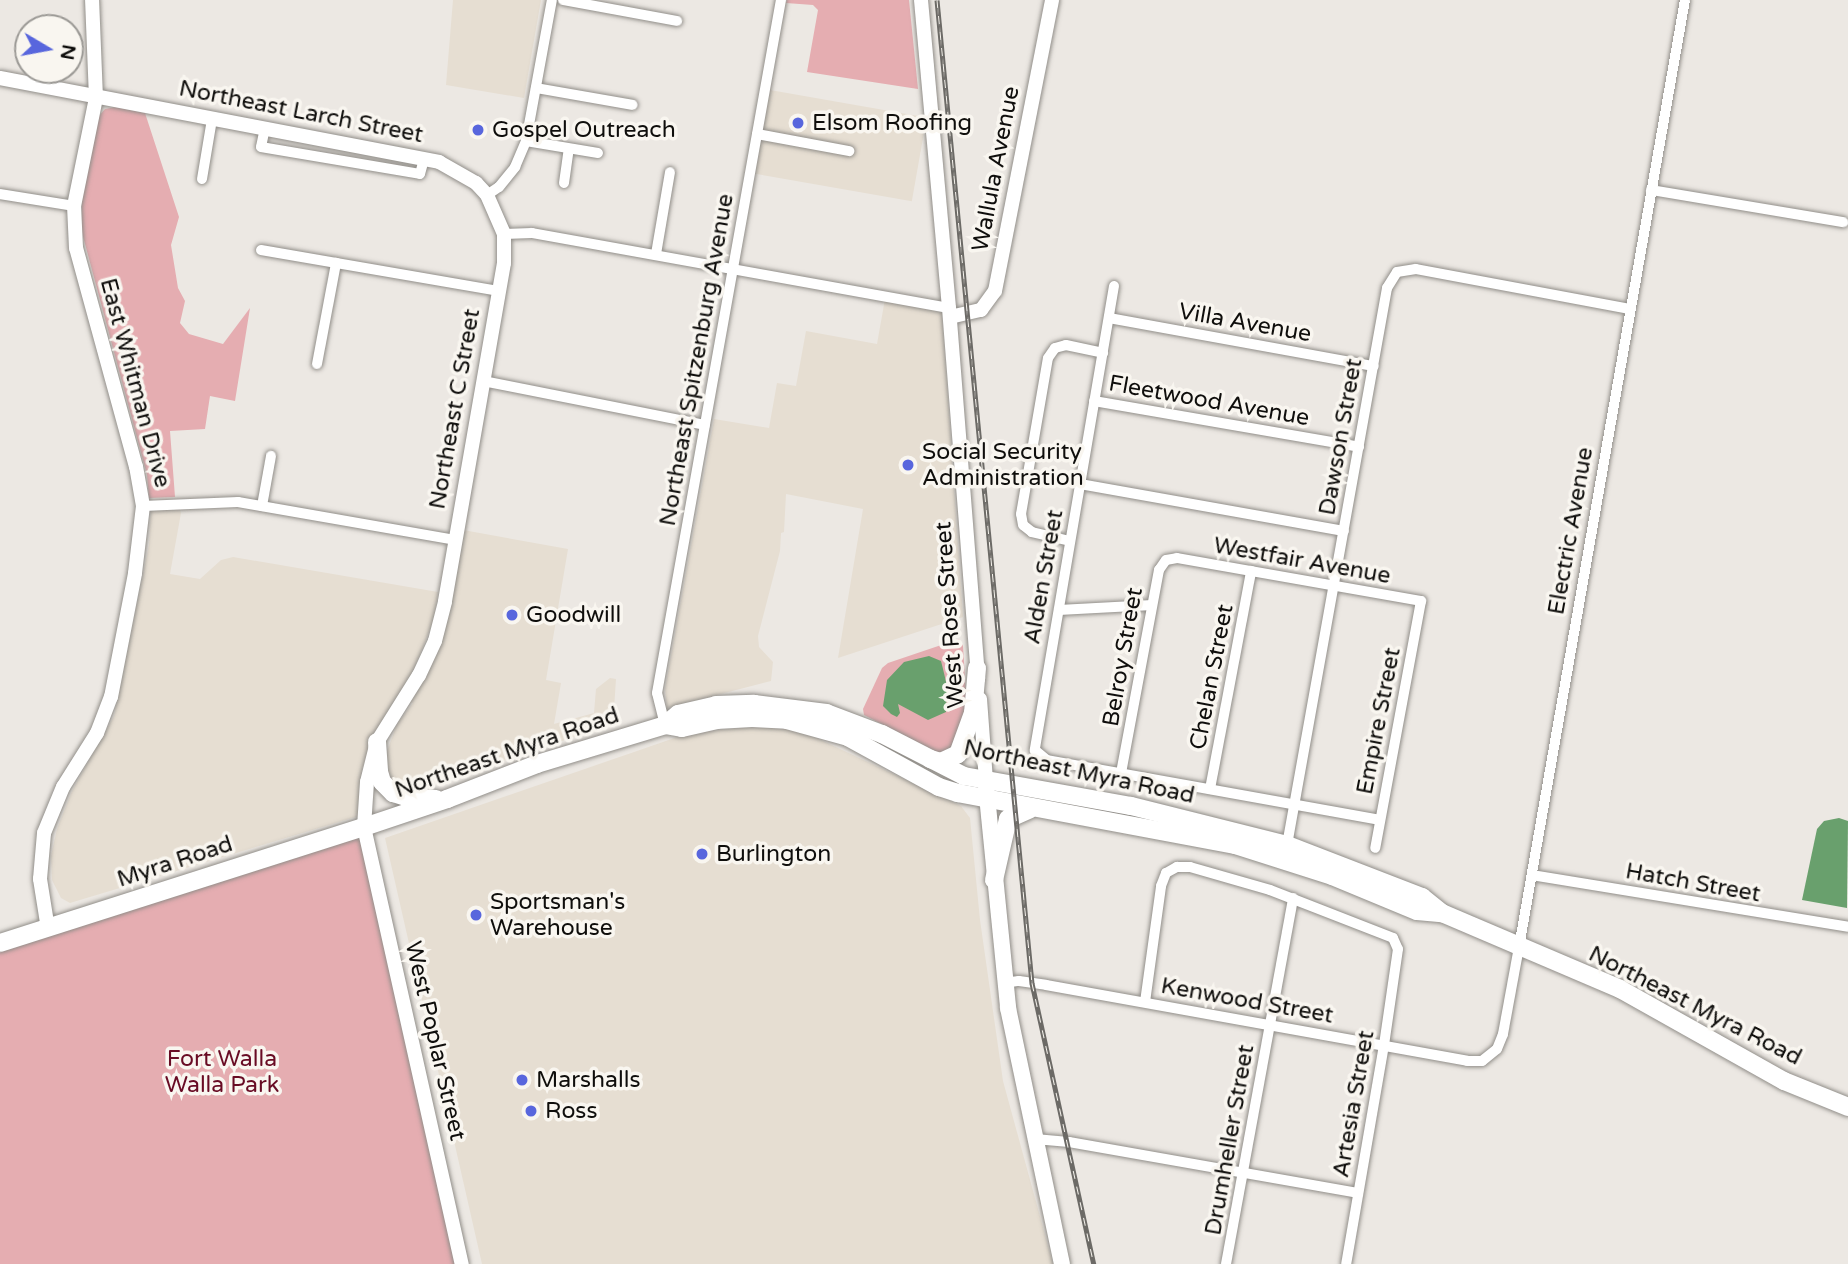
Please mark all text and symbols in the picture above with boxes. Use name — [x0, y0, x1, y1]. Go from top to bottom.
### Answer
north arrow — [14, 14, 84, 84]
text: N — [56, 43, 80, 62]
street label: Northeast Larch Street — [177, 75, 425, 149]
street label: Wallula Avenue — [966, 84, 1026, 254]
place label: Elsom Roofing — [812, 109, 972, 137]
marker: Elsom Roofing — [790, 115, 806, 131]
place label: Gospel Outreach — [492, 116, 676, 144]
marker: Gospel Outreach — [470, 122, 486, 138]
street label: Northeast Spitzenburg Avenue — [654, 192, 740, 528]
street label: East Whitman Drive — [94, 275, 176, 491]
street label: Villa Avenue — [1177, 298, 1313, 348]
street label: Northeast C Street — [424, 307, 486, 511]
street label: Dawson Street — [1314, 356, 1368, 518]
street label: Fleetwood Avenue — [1107, 370, 1311, 432]
place label: Social Security Administration — [922, 438, 1084, 492]
street label: Electric Avenue — [1543, 445, 1599, 617]
marker: Social Security Administration — [900, 457, 916, 473]
street label: Alden Street — [1019, 508, 1069, 646]
street label: West Rose Street — [930, 521, 970, 709]
street label: Westfair Avenue — [1211, 532, 1393, 590]
street label: Belroy Street — [1097, 585, 1149, 729]
place label: Goodwill — [526, 601, 621, 629]
street label: Chelan Street — [1184, 602, 1240, 752]
marker: Goodwill — [504, 607, 520, 623]
street label: Empire Street — [1351, 645, 1407, 797]
street label: Northeast Myra Road — [391, 702, 623, 804]
street label: Northeast Myra Road — [961, 734, 1197, 810]
street label: Myra Road — [114, 830, 236, 894]
place label: Burlington — [716, 840, 831, 868]
marker: Burlington — [694, 846, 710, 862]
street label: Hatch Street — [1623, 858, 1763, 908]
place label: Sportsman's Warehouse — [490, 888, 625, 942]
marker: Sportsman's Warehouse — [468, 907, 484, 923]
street label: West Poplar Street — [399, 939, 471, 1143]
street label: Northeast Myra Road — [1584, 940, 1806, 1072]
street label: Kenwood Street — [1159, 972, 1335, 1030]
street label: Artesia Street — [1327, 1028, 1381, 1180]
street label: Drumheller Street — [1200, 1043, 1260, 1237]
park label: Fort Walla Walla Park — [165, 1045, 279, 1099]
place label: Marshalls — [536, 1066, 640, 1094]
marker: Marshalls — [514, 1072, 530, 1088]
place label: Ross — [545, 1097, 597, 1125]
marker: Ross — [523, 1103, 539, 1119]

